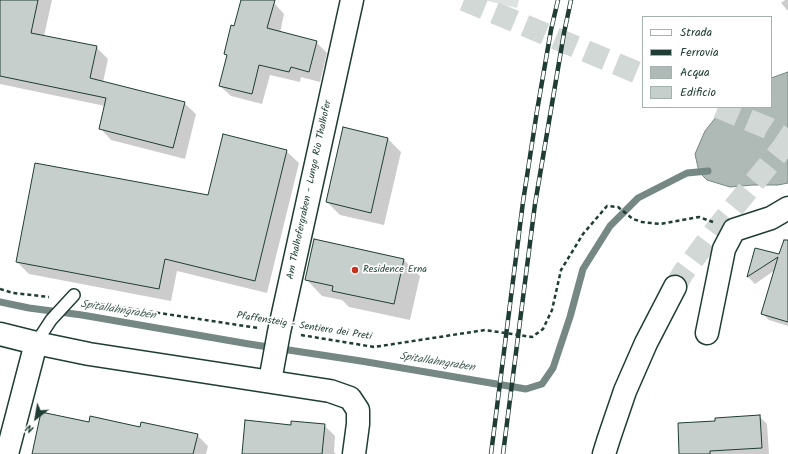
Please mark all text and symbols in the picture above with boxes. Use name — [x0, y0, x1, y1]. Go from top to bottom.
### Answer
legend — [642, 16, 772, 108]
text: Strada — [680, 23, 712, 42]
text: Ferrovia — [680, 43, 719, 62]
text: Acqua — [680, 63, 710, 82]
text: Edificio — [680, 83, 716, 102]
street label: Am Thalhofergraben - Lungo Rio Thalhofer — [285, 99, 335, 281]
place label: Residence Erna — [363, 264, 427, 276]
marker: Residence Erna — [350, 265, 360, 275]
water label: Spitallahngraben — [79, 299, 157, 323]
street label: Pfaffensteig - Sentiero dei Preti — [236, 310, 372, 344]
water label: Spitallahngraben — [398, 351, 476, 375]
north arrow — [16, 398, 56, 438]
text: N — [22, 419, 37, 438]

